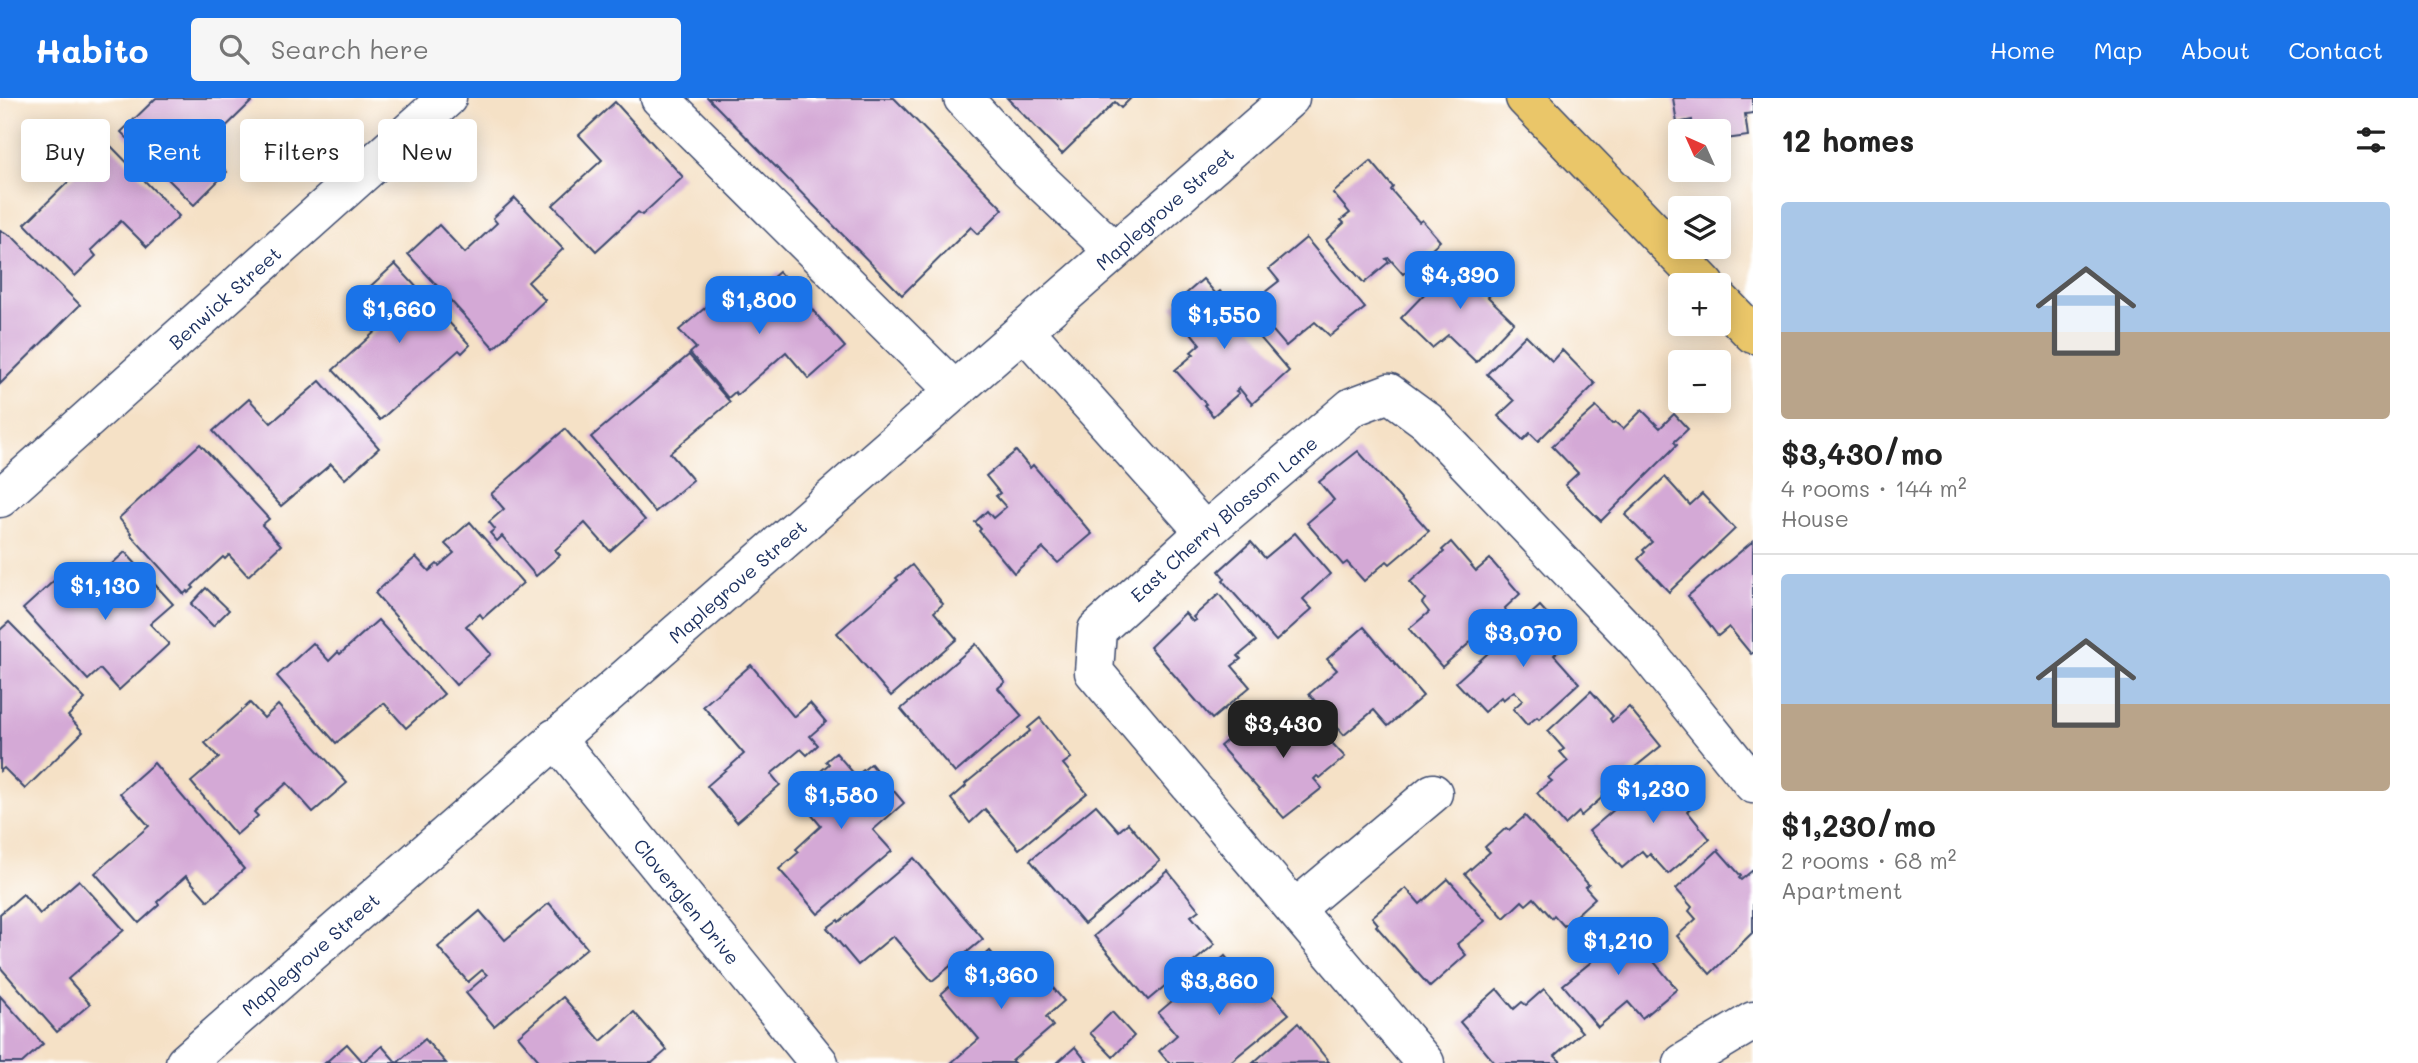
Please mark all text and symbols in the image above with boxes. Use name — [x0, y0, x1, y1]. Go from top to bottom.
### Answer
search box — [191, 18, 681, 81]
text: Habito — [35, 28, 149, 71]
icon: search — [215, 30, 253, 68]
text: Search here — [271, 32, 429, 66]
text: Home — [1990, 34, 2055, 65]
text: Map — [2093, 34, 2142, 65]
text: About — [2180, 34, 2250, 65]
text: Contact — [2288, 34, 2383, 65]
chip: Buy — [21, 119, 110, 182]
chip: Rent — [124, 119, 226, 182]
chip: Filters — [240, 119, 364, 182]
chip: New — [378, 119, 477, 182]
north arrow — [1668, 119, 1731, 182]
map controls — [1668, 119, 1731, 413]
text: 12 homes — [1781, 120, 1914, 160]
icon: filters — [2352, 121, 2390, 159]
street label: Maplegrove Street — [1090, 141, 1239, 275]
button: layers — [1668, 196, 1731, 259]
street label: Benwick Street — [163, 240, 286, 354]
icon: home — [2023, 248, 2149, 374]
pin: $4,390 — [1403, 252, 1517, 311]
text: $4,390 — [1421, 259, 1499, 289]
button: + — [1668, 273, 1731, 336]
pin: $1,800 — [702, 276, 816, 336]
text: $1,800 — [721, 284, 797, 314]
pin: $1,660 — [342, 286, 456, 345]
pin: $1,550 — [1167, 292, 1281, 351]
text: $1,660 — [362, 293, 436, 323]
text: $1,550 — [1187, 299, 1261, 329]
button: − — [1668, 350, 1731, 413]
street label: East Cherry Blossom Lane — [1124, 430, 1322, 607]
text: $3,430/mo — [1781, 433, 1943, 473]
text: 4 rooms · 144 m² — [1781, 473, 1967, 503]
text: House — [1781, 503, 1849, 533]
street label: Maplegrove Street — [663, 514, 811, 648]
pin: $1,130 — [48, 562, 162, 622]
text: $1,130 — [70, 570, 140, 600]
pin: $3,070 — [1466, 610, 1580, 669]
text: $3,070 — [1484, 617, 1562, 647]
icon: home — [2023, 620, 2149, 746]
pin: $3,430 — [1226, 700, 1340, 760]
text: $3,430 — [1244, 708, 1322, 738]
pin: $1,230 — [1596, 766, 1710, 825]
pin: $1,580 — [784, 772, 898, 831]
text: $1,230 — [1617, 773, 1689, 803]
text: $1,580 — [804, 779, 878, 809]
text: $1,230/mo — [1781, 805, 1936, 845]
street label: Cloverglen Drive — [629, 833, 746, 969]
text: 2 rooms · 68 m² — [1781, 845, 1956, 875]
text: Apartment — [1781, 875, 1903, 905]
street label: Maplegrove Street — [236, 887, 384, 1021]
pin: $1,210 — [1561, 918, 1675, 977]
text: $1,210 — [1583, 925, 1653, 955]
pin: $1,360 — [944, 951, 1058, 1011]
pin: $3,860 — [1162, 958, 1276, 1017]
text: $1,360 — [964, 959, 1038, 989]
text: $3,860 — [1180, 965, 1258, 995]

